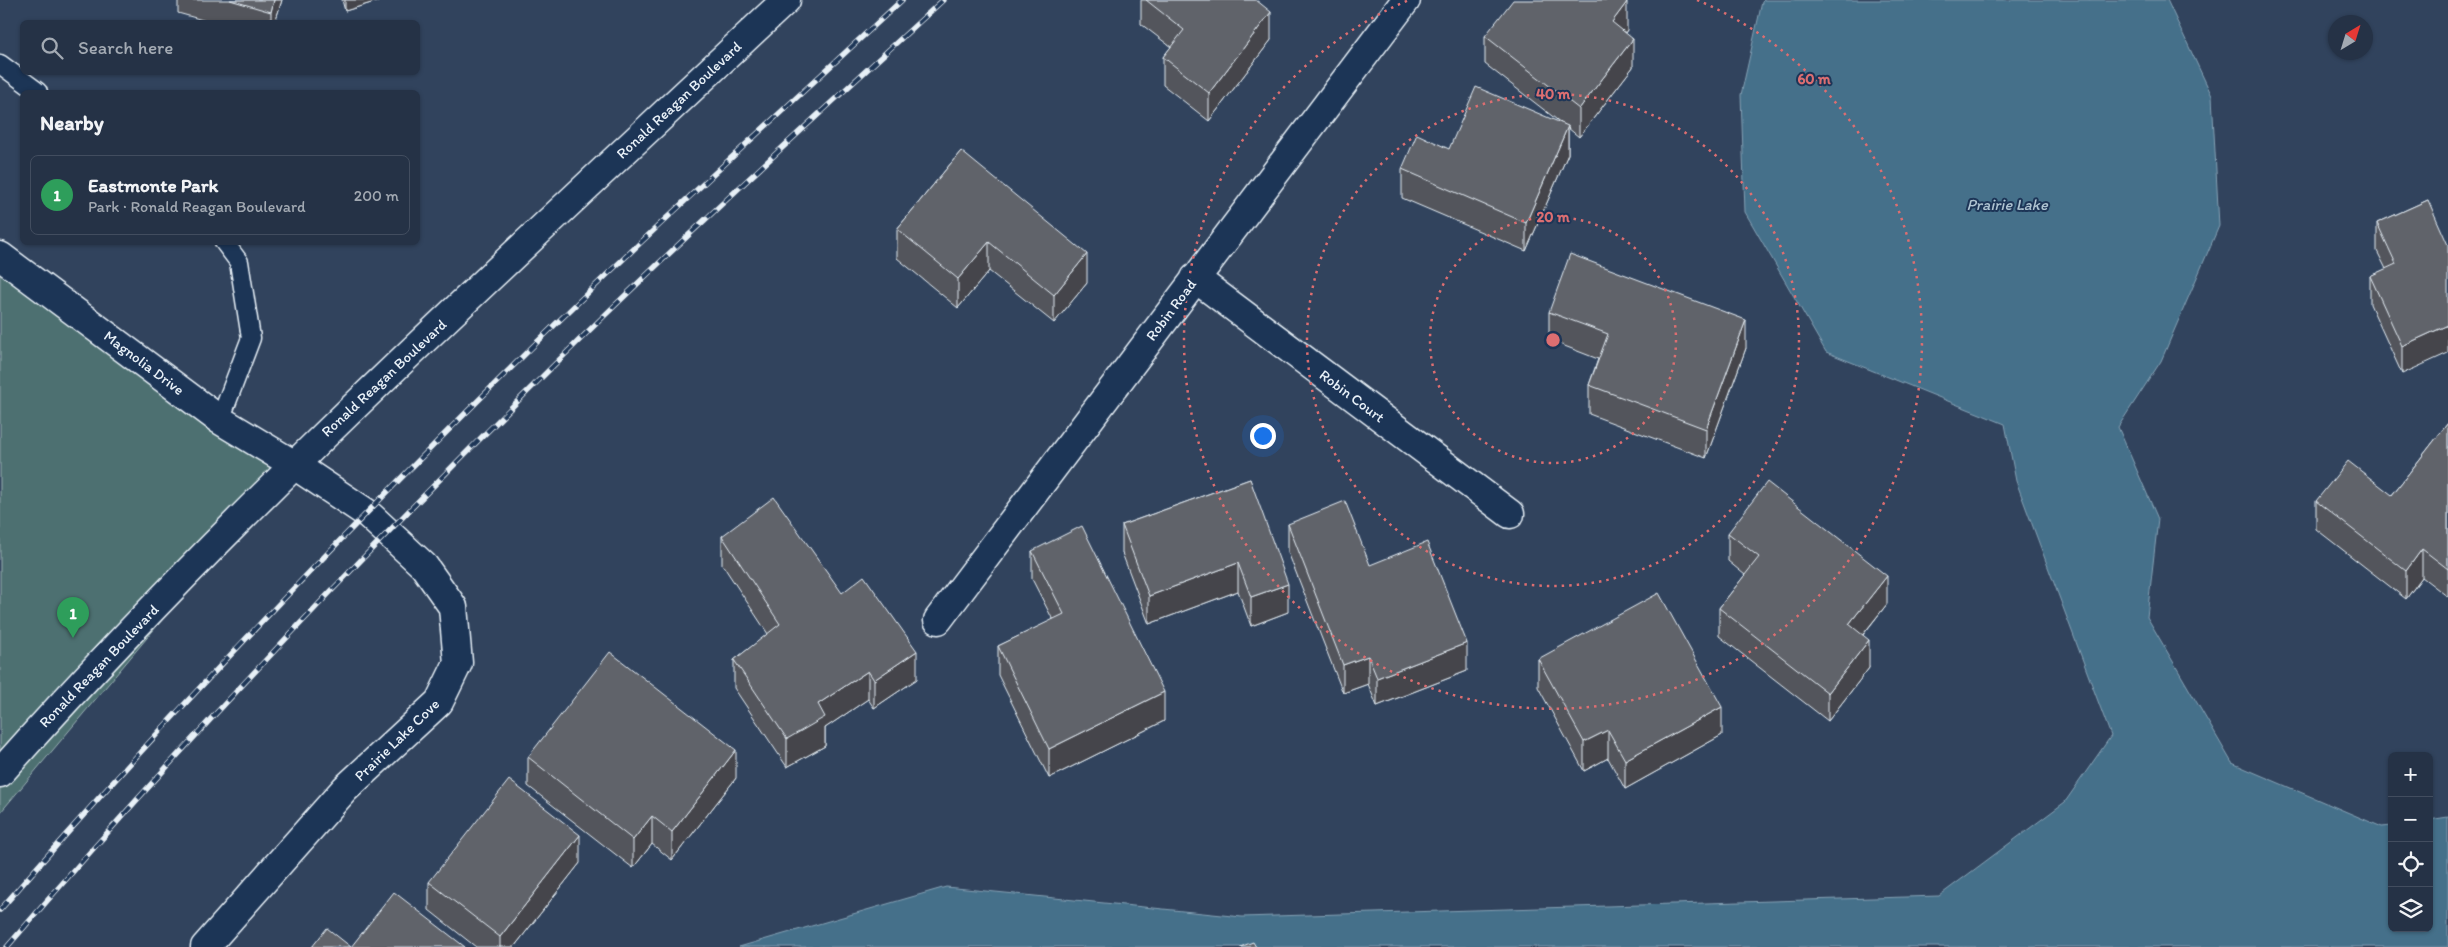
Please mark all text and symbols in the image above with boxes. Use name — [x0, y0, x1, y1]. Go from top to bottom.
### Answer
north arrow — [2328, 15, 2373, 60]
search box — [20, 20, 420, 75]
icon: search — [38, 34, 66, 62]
text: Search here — [78, 36, 173, 59]
street label: Ronald Reagan Boulevard — [613, 37, 745, 163]
text: 60 m — [1797, 70, 1831, 88]
text: 40 m — [1536, 85, 1571, 103]
text: Nearby — [40, 110, 104, 135]
text: Eastmonte Park — [88, 174, 218, 197]
text: 1 — [53, 186, 61, 205]
text: 200 m — [354, 186, 399, 205]
water label: Prairie Lake — [1966, 195, 2049, 214]
text: Park · Ronald Reagan Boulevard — [88, 197, 306, 216]
text: 20 m — [1536, 208, 1570, 226]
street label: Robin Road — [1142, 276, 1200, 344]
street label: Ronald Reagan Boulevard — [318, 315, 450, 441]
street label: Magnolia Drive — [100, 327, 188, 399]
centre of rings — [1544, 331, 1562, 349]
street label: Robin Court — [1316, 366, 1388, 427]
your location — [1250, 423, 1276, 449]
pin: 1 — [57, 597, 89, 638]
street label: Ronald Reagan Boulevard — [35, 601, 163, 731]
street label: Prairie Lake Cove — [351, 695, 443, 785]
map controls — [2388, 752, 2433, 932]
button: + — [2388, 752, 2433, 797]
button: − — [2388, 797, 2433, 842]
button: locate — [2388, 842, 2433, 887]
button: layers — [2388, 887, 2433, 932]

